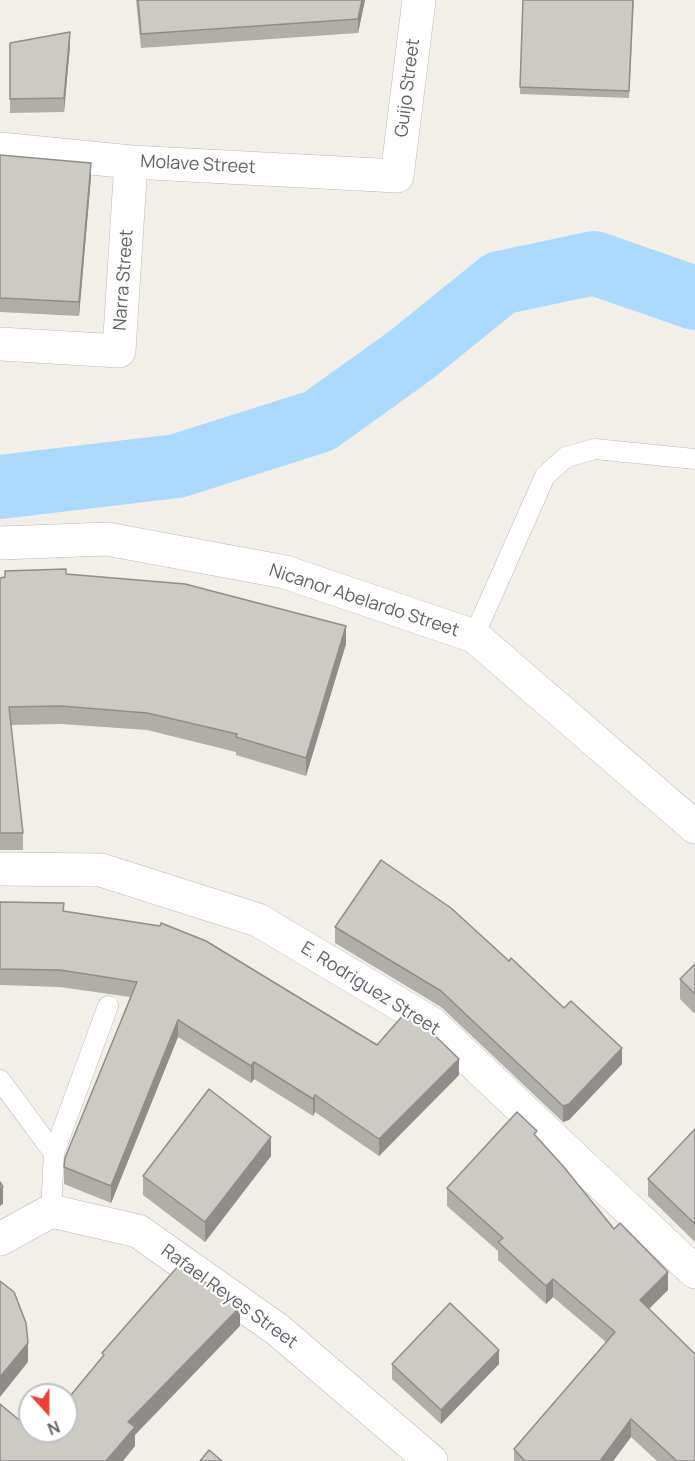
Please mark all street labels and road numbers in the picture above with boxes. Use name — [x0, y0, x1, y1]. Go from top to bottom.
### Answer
street label: Guijo Street — [391, 37, 425, 139]
street label: Molave Street — [140, 151, 256, 179]
street label: Narra Street — [110, 229, 138, 331]
street label: Nicanor Abelardo Street — [266, 560, 462, 642]
street label: E. Rodriguez Street — [297, 938, 443, 1040]
street label: Rafael Reyes Street — [157, 1240, 301, 1354]

